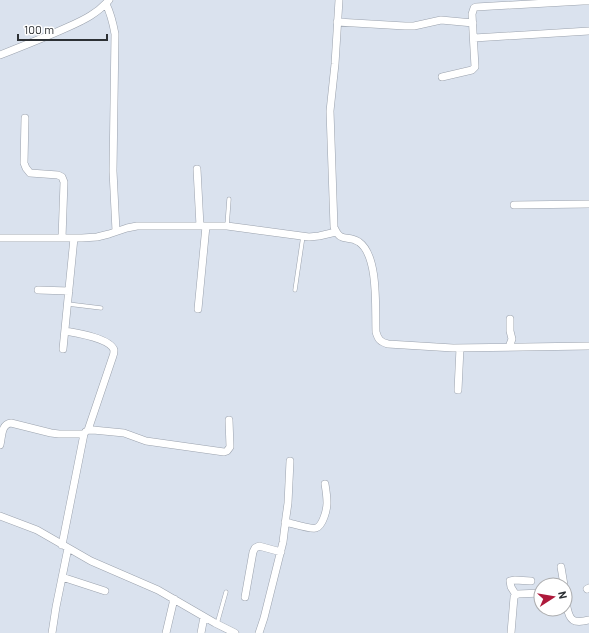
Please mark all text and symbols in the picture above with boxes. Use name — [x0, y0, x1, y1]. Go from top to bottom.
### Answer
scale bar — [18, 16, 107, 42]
text: 100 m — [24, 22, 54, 36]
north arrow — [533, 577, 573, 617]
text: N — [556, 590, 570, 600]

